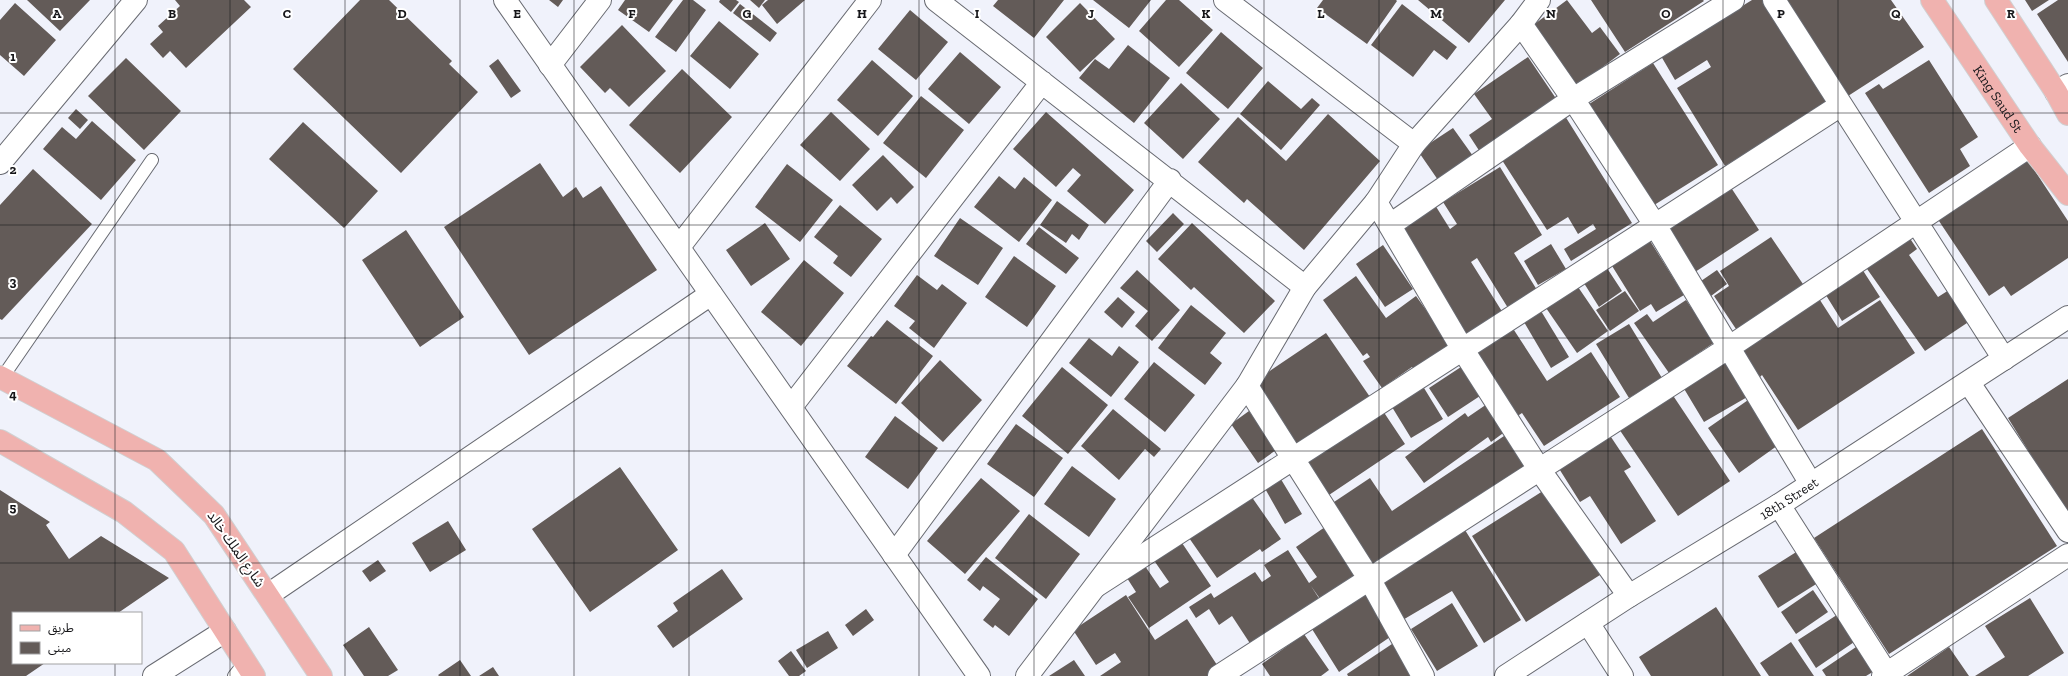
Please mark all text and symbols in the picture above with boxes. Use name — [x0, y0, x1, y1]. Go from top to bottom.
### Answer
text: A — [53, 6, 62, 21]
text: B — [168, 6, 176, 21]
text: C — [283, 6, 291, 21]
text: D — [397, 6, 407, 21]
text: E — [513, 6, 521, 21]
text: F — [628, 6, 636, 21]
text: G — [743, 6, 752, 21]
text: H — [857, 6, 867, 21]
text: I — [975, 6, 980, 21]
text: J — [1088, 6, 1094, 21]
text: K — [1202, 6, 1211, 21]
text: L — [1317, 6, 1325, 21]
text: M — [1430, 6, 1442, 21]
text: N — [1546, 6, 1556, 21]
text: O — [1661, 6, 1671, 21]
text: P — [1777, 6, 1785, 21]
text: Q — [1891, 6, 1901, 21]
text: R — [2007, 6, 2016, 21]
text: 1 — [10, 49, 16, 64]
street label: King Saud St — [1970, 62, 2027, 136]
text: 2 — [10, 162, 17, 177]
text: 3 — [10, 274, 17, 289]
text: 4 — [9, 387, 17, 402]
street label: 18th Street — [1756, 473, 1822, 523]
text: 5 — [10, 500, 17, 515]
street label: شارع الملك خالد — [202, 508, 269, 592]
legend — [12, 612, 142, 664]
text: طريق — [48, 621, 74, 636]
text: مبنى — [48, 641, 71, 655]

